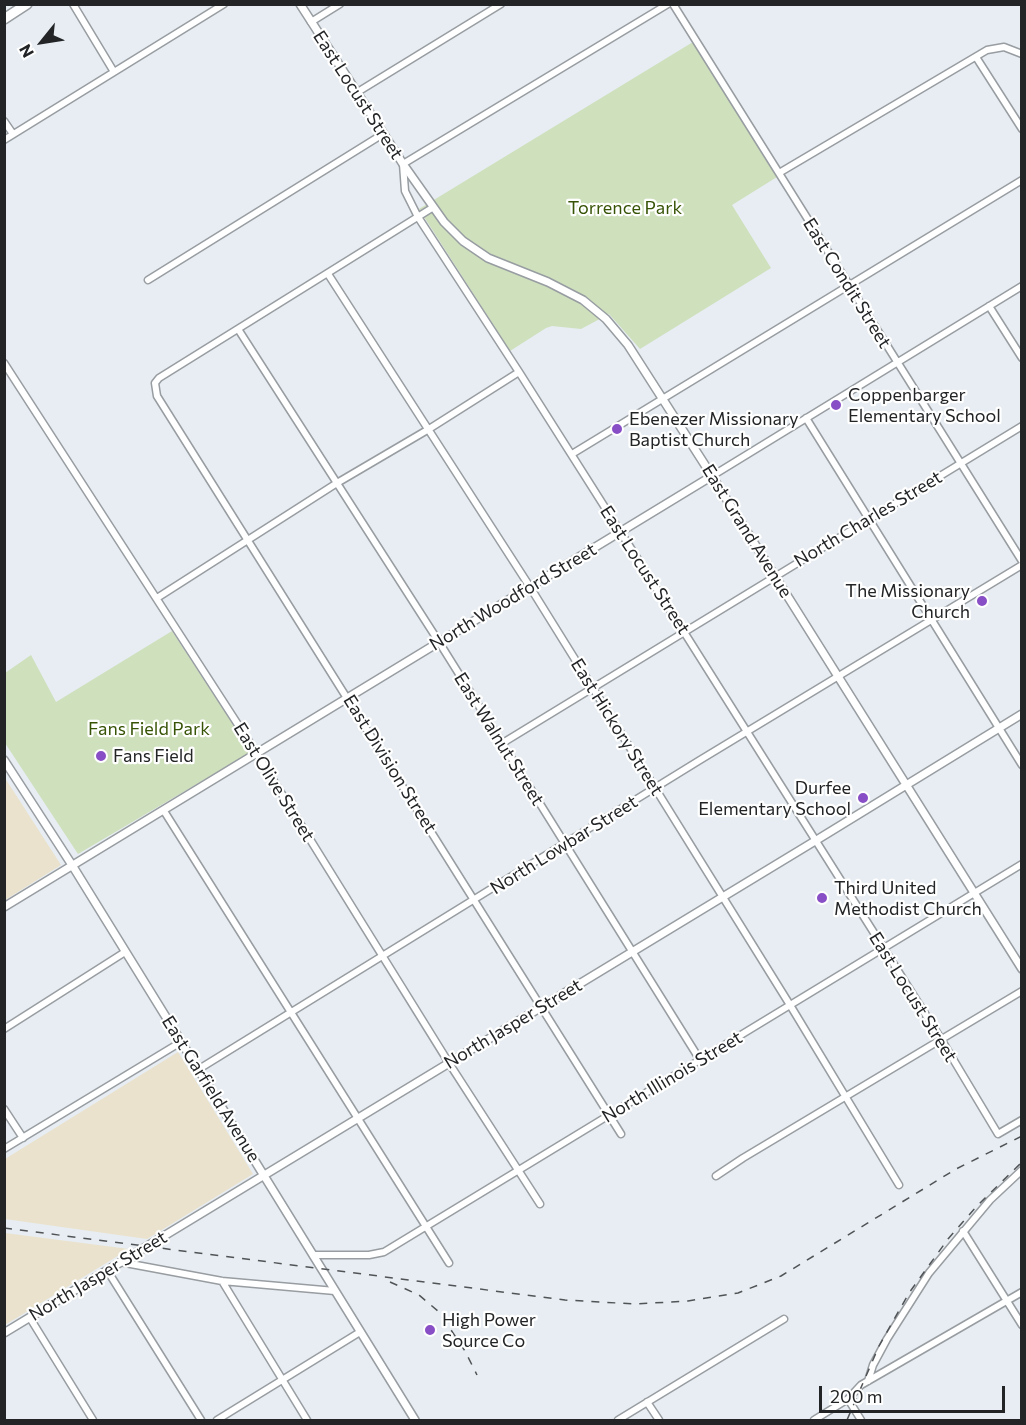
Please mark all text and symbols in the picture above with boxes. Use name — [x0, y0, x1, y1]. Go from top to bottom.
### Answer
north arrow — [12, 12, 72, 72]
street label: East Locust Street — [308, 27, 408, 163]
text: N — [15, 41, 37, 61]
park label: Torrence Park — [568, 197, 682, 219]
street label: East Condit Street — [798, 214, 896, 352]
place label: Coppenbarger Elementary School — [848, 384, 1001, 426]
marker: Coppenbarger Elementary School — [829, 398, 843, 412]
place label: Ebenezer Missionary Baptist Church — [629, 408, 799, 450]
marker: Ebenezer Missionary Baptist Church — [610, 422, 624, 436]
street label: East Grand Avenue — [697, 460, 797, 602]
street label: North Charles Street — [790, 466, 946, 572]
street label: East Locust Street — [595, 502, 695, 638]
street label: North Woodford Street — [426, 539, 600, 655]
place label: The Missionary Church — [845, 580, 970, 622]
marker: The Missionary Church — [975, 594, 989, 608]
street label: East Hickory Street — [566, 655, 668, 799]
street label: East Walnut Street — [449, 669, 549, 809]
street label: East Division Street — [339, 691, 441, 837]
park label: Fans Field Park — [88, 718, 210, 740]
street label: East Olive Street — [229, 719, 319, 845]
place label: Fans Field — [113, 745, 194, 767]
marker: Fans Field — [94, 749, 108, 763]
place label: Durfee Elementary School — [698, 777, 851, 820]
street label: North Lowbar Street — [486, 791, 642, 899]
marker: Durfee Elementary School — [856, 791, 870, 805]
place label: Third United Methodist Church — [834, 877, 982, 920]
marker: Third United Methodist Church — [815, 891, 829, 905]
street label: East Locust Street — [864, 928, 962, 1066]
street label: North Jasper Street — [440, 974, 586, 1074]
street label: East Garfield Avenue — [157, 1012, 265, 1166]
street label: North Illinois Street — [598, 1027, 746, 1127]
street label: North Jasper Street — [25, 1226, 171, 1326]
place label: High Power Source Co — [442, 1309, 536, 1352]
marker: High Power Source Co — [423, 1323, 437, 1337]
scale bar — [822, 1374, 1008, 1412]
text: 200 m — [830, 1385, 883, 1407]

